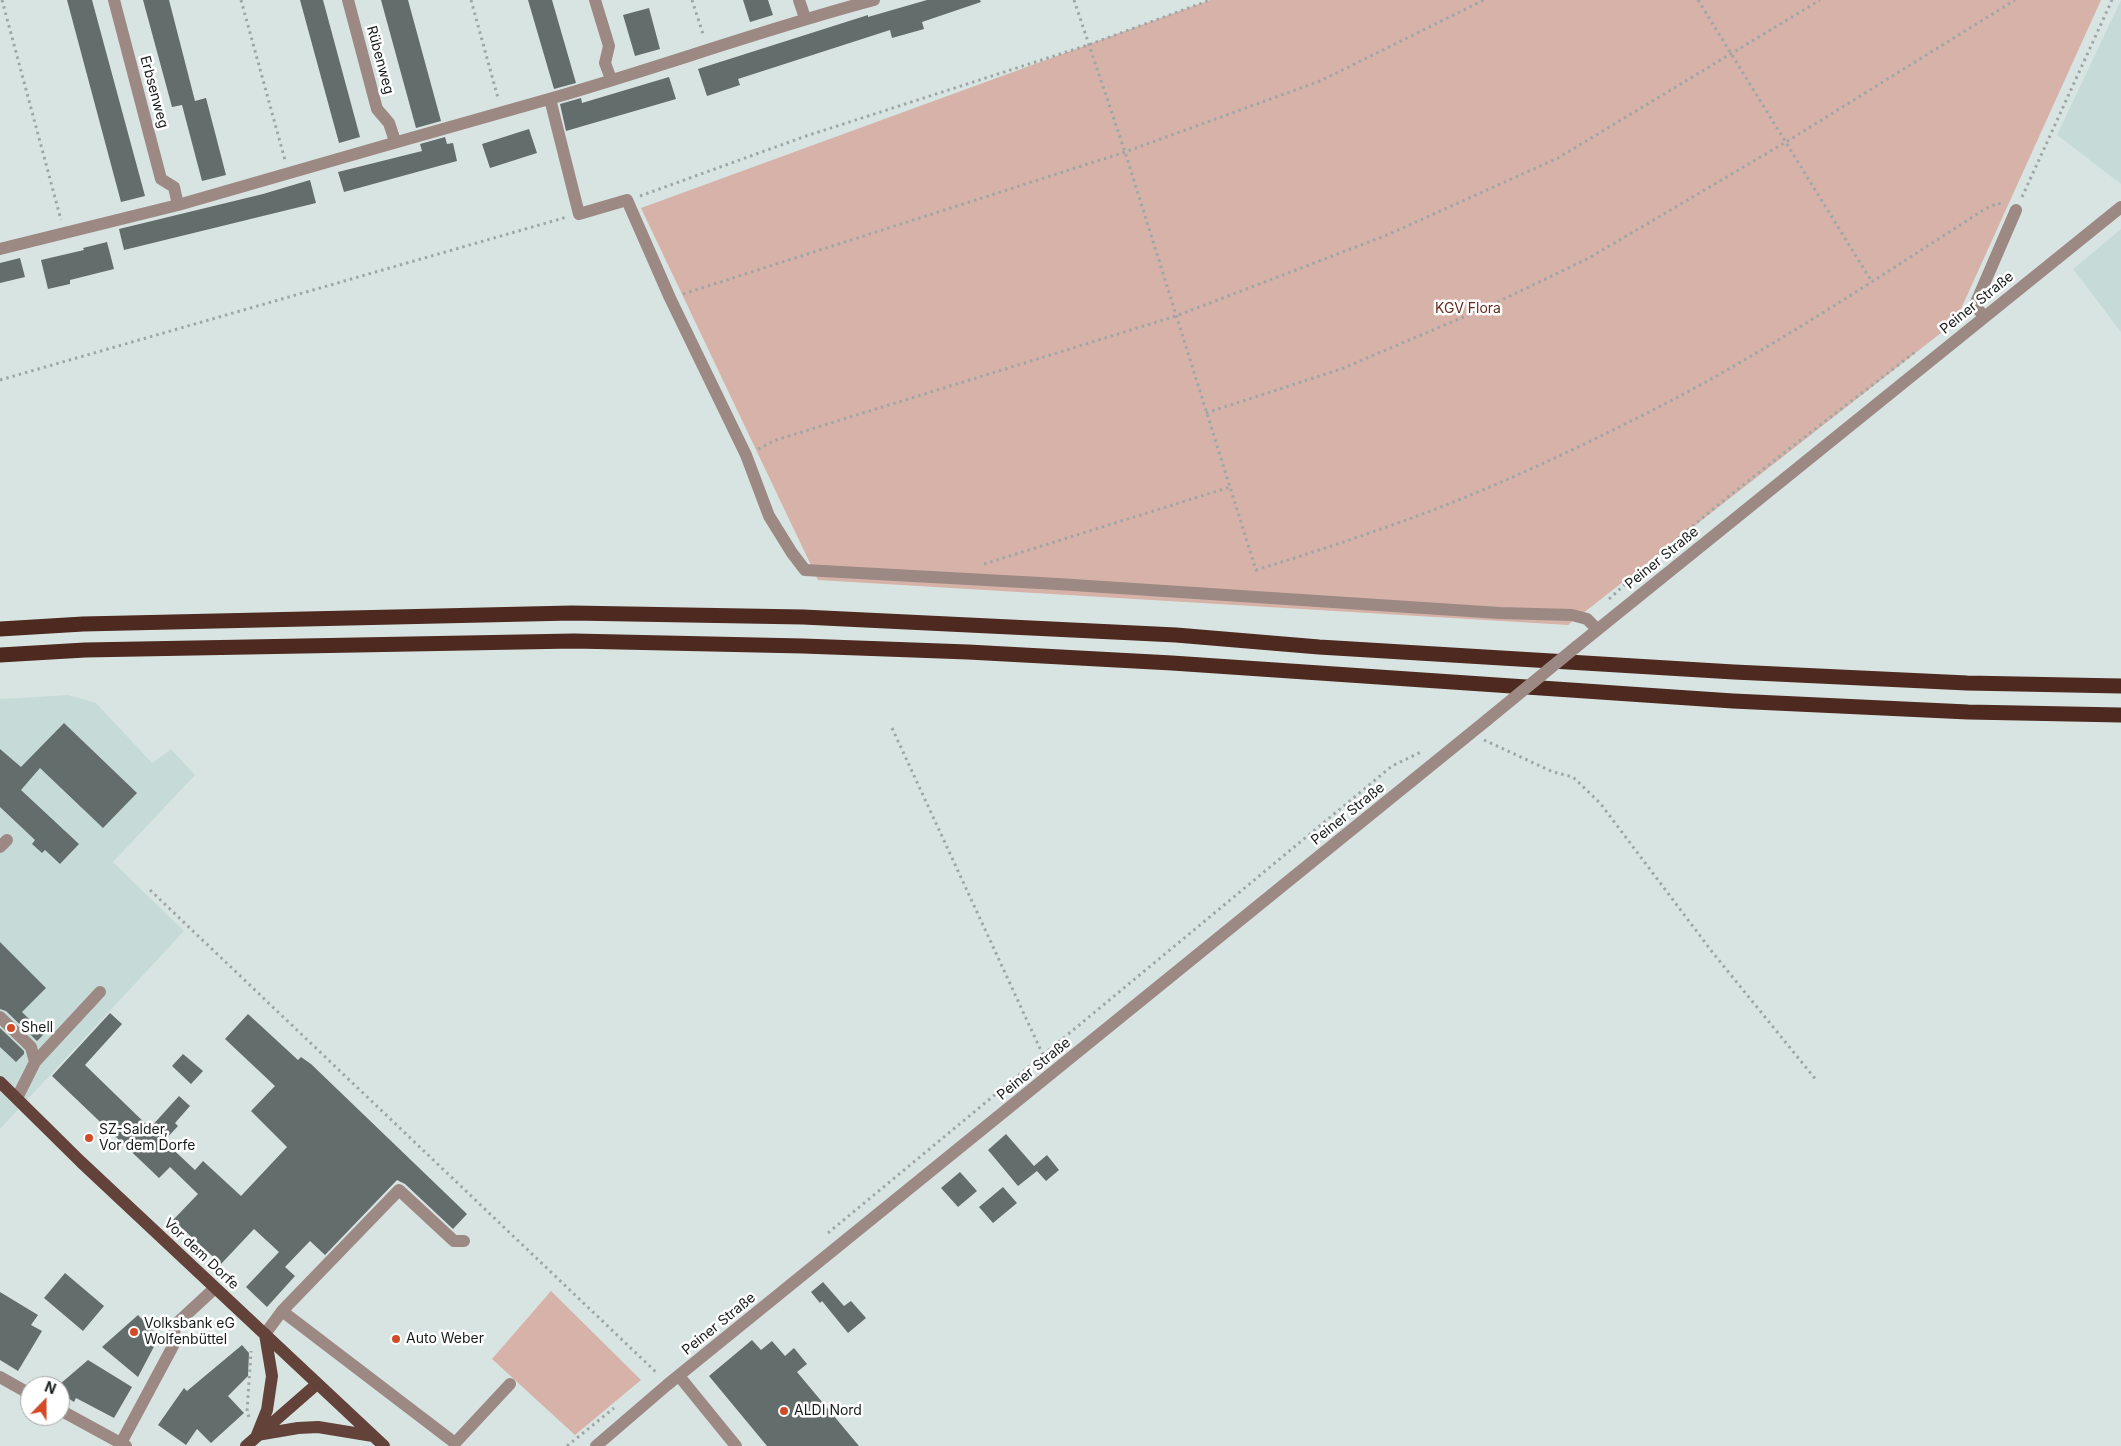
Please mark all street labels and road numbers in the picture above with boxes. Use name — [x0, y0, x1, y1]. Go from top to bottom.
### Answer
street label: Rübenweg — [363, 24, 397, 96]
street label: Erbsenweg — [136, 54, 172, 130]
street label: Peiner Straße — [1937, 268, 2017, 338]
street label: Peiner Straße — [1622, 523, 1702, 593]
street label: Peiner Straße — [1308, 779, 1388, 849]
street label: Peiner Straße — [994, 1034, 1074, 1104]
street label: Vor dem Dorfe — [160, 1215, 242, 1293]
street label: Peiner Straße — [679, 1289, 759, 1359]

